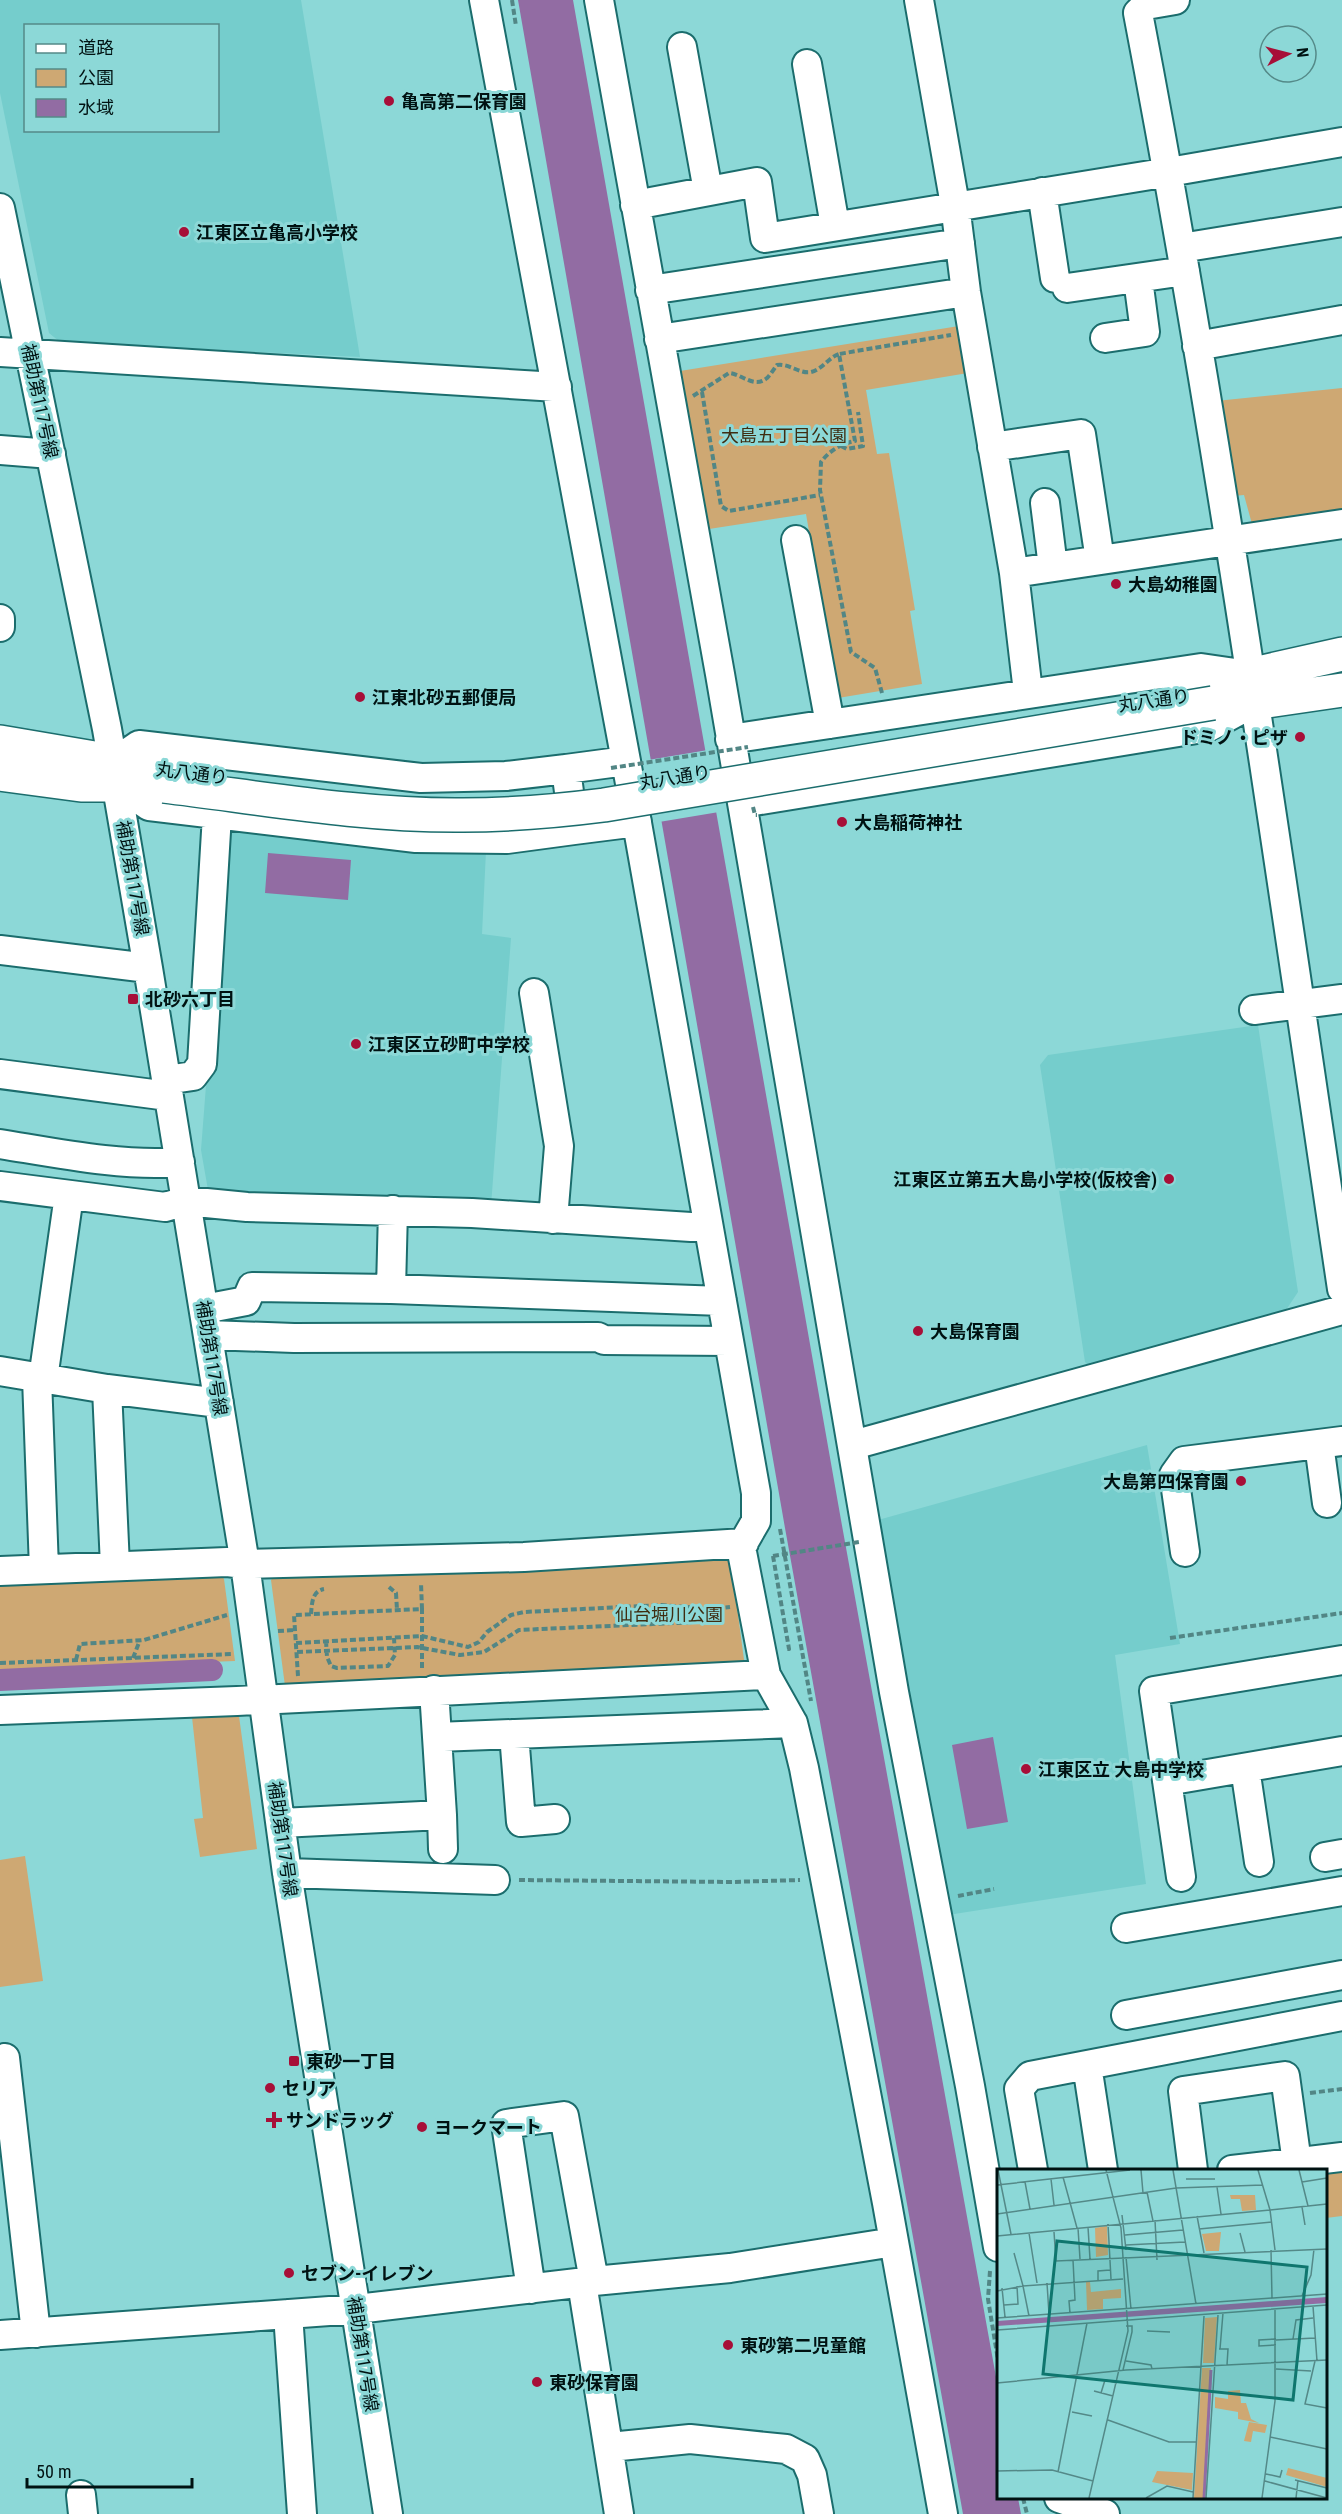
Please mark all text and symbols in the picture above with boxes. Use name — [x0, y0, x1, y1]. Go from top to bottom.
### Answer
legend — [24, 24, 219, 132]
north arrow — [1258, 24, 1318, 84]
text: 道路 — [78, 37, 114, 58]
text: N — [1292, 47, 1312, 58]
text: 公園 — [78, 67, 114, 88]
place label: 亀高第二保育園 — [401, 91, 527, 112]
marker: 亀高第二保育園 — [382, 94, 396, 108]
text: 水域 — [78, 97, 114, 118]
place label: 江東区立亀高小学校 — [196, 222, 358, 243]
marker: 江東区立亀高小学校 — [177, 225, 191, 239]
street label: 補助第117号線 — [18, 342, 62, 460]
park label: 大島五丁目公園 — [721, 425, 847, 446]
place label: 大島幼稚園 — [1128, 574, 1218, 595]
marker: 大島幼稚園 — [1109, 577, 1123, 591]
street label: 丸八通り — [1117, 685, 1191, 715]
place label: 江東北砂五郵便局 — [372, 687, 516, 708]
marker: 江東北砂五郵便局 — [353, 690, 367, 704]
place label: ドミノ・ピザ — [1180, 727, 1288, 748]
marker: ドミノ・ピザ — [1293, 730, 1307, 744]
street label: 丸八通り — [155, 758, 229, 788]
street label: 丸八通り — [638, 761, 712, 793]
place label: 大島稲荷神社 — [854, 812, 962, 833]
marker: 大島稲荷神社 — [835, 815, 849, 829]
street label: 補助第117号線 — [113, 819, 153, 937]
place label: 北砂六丁目 — [145, 989, 235, 1010]
marker: 北砂六丁目 — [126, 992, 140, 1006]
place label: 江東区立砂町中学校 — [368, 1034, 530, 1055]
marker: 江東区立砂町中学校 — [349, 1037, 363, 1051]
place label: 江東区立第五大島小学校(仮校舎) — [893, 1169, 1157, 1191]
marker: 江東区立第五大島小学校(仮校舎) — [1162, 1172, 1176, 1186]
street label: 補助第117号線 — [193, 1299, 231, 1417]
place label: 大島保育園 — [930, 1321, 1020, 1342]
marker: 大島保育園 — [911, 1324, 925, 1338]
place label: 大島第四保育園 — [1103, 1471, 1229, 1492]
marker: 大島第四保育園 — [1234, 1474, 1248, 1488]
park label: 仙台堀川公園 — [615, 1604, 723, 1625]
place label: 江東区立 大島中学校 — [1038, 1759, 1204, 1780]
marker: 江東区立 大島中学校 — [1019, 1762, 1033, 1776]
street label: 補助第117号線 — [264, 1780, 302, 1898]
place label: 東砂一丁目 — [306, 2051, 396, 2072]
marker: 東砂一丁目 — [287, 2054, 301, 2068]
place label: セリア — [282, 2078, 336, 2099]
marker: セリア — [263, 2081, 277, 2095]
place label: サンドラッグ — [286, 2110, 394, 2131]
marker: サンドラッグ — [267, 2113, 281, 2127]
place label: ヨークマート — [434, 2117, 542, 2138]
marker: ヨークマート — [415, 2120, 429, 2134]
inset map — [997, 2169, 1327, 2499]
place label: セブン-イレブン — [301, 2263, 434, 2284]
marker: セブン-イレブン — [282, 2266, 296, 2280]
street label: 補助第117号線 — [344, 2295, 382, 2413]
place label: 東砂第二児童館 — [740, 2335, 866, 2356]
marker: 東砂第二児童館 — [721, 2338, 735, 2352]
place label: 東砂保育園 — [549, 2372, 639, 2393]
marker: 東砂保育園 — [530, 2375, 544, 2389]
scale bar — [27, 2451, 192, 2489]
text: 50 m — [36, 2461, 71, 2482]

